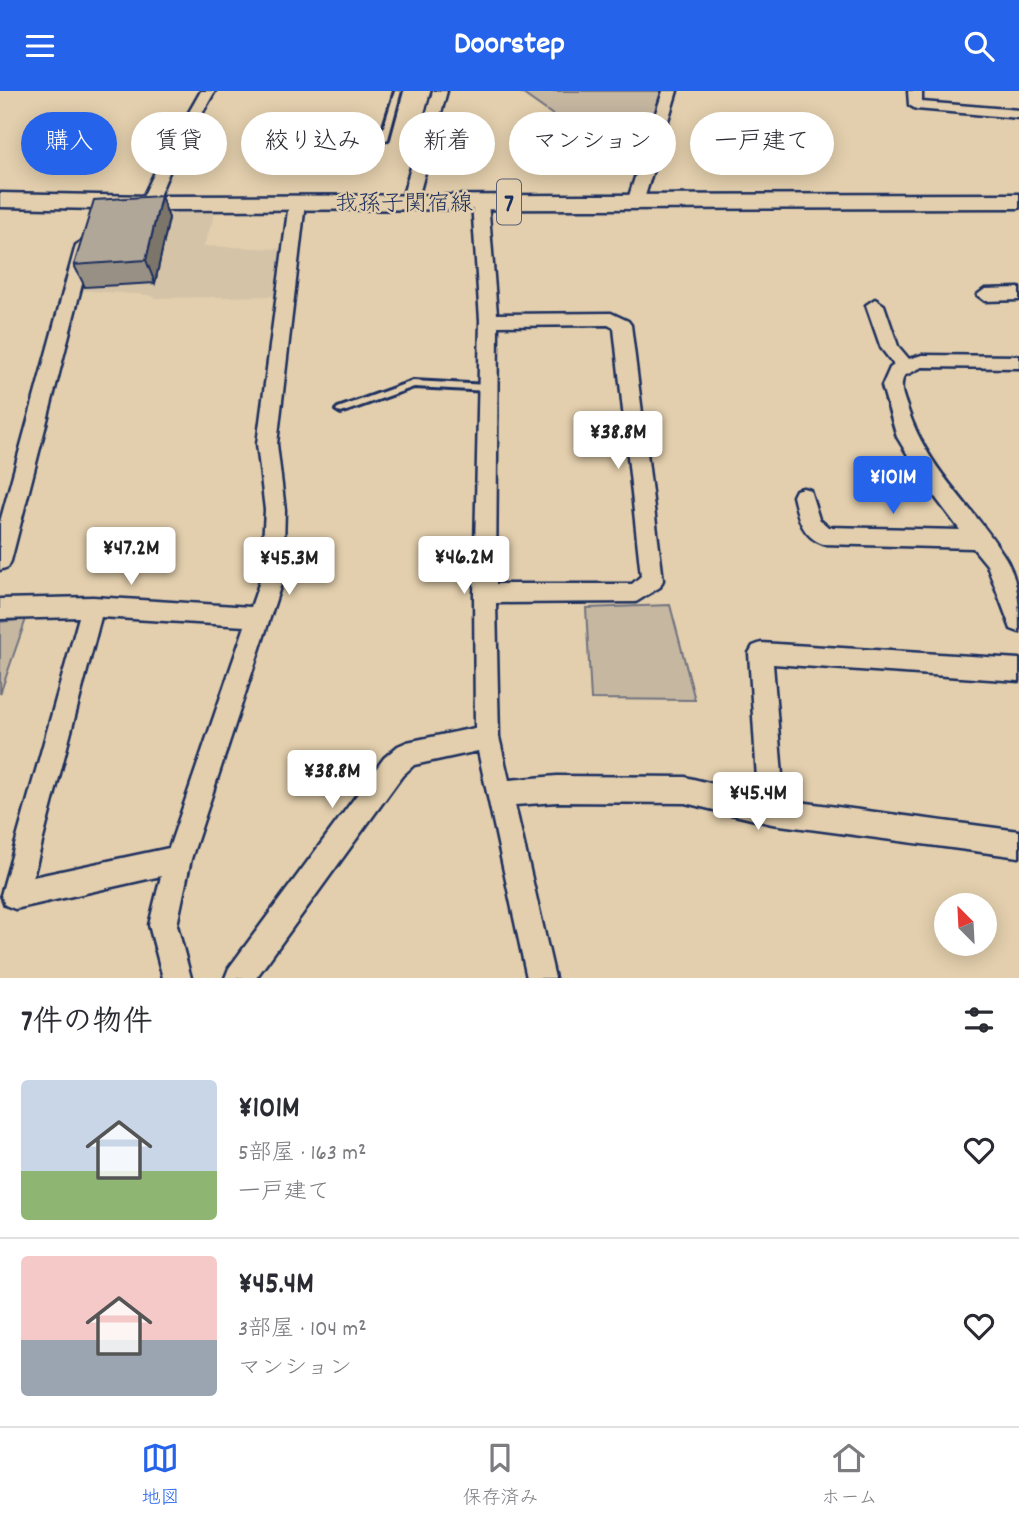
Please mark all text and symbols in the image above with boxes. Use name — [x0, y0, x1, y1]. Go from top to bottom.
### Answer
text: Doorstep — [454, 23, 565, 69]
icon: menu — [21, 27, 59, 65]
icon: search — [960, 27, 998, 65]
chip: 購入 — [21, 112, 117, 175]
chip: 賃貸 — [131, 112, 227, 175]
chip: 絞り込み — [241, 112, 385, 175]
chip: 新着 — [399, 112, 495, 175]
chip: マンション — [509, 112, 676, 175]
chip: 一戸建て — [690, 112, 834, 175]
road number: 7 — [497, 179, 521, 225]
street label: 我孫子関宿線 — [335, 189, 473, 222]
pin: ¥38.8M — [561, 411, 675, 471]
text: ¥38.8M — [589, 417, 647, 450]
pin: ¥101M — [844, 457, 942, 516]
text: ¥101M — [869, 462, 917, 495]
pin: ¥47.2M — [74, 527, 188, 587]
text: ¥47.2M — [103, 533, 159, 566]
pin: ¥46.2M — [407, 537, 521, 596]
pin: ¥45.3M — [232, 538, 346, 597]
text: ¥46.2M — [434, 542, 494, 575]
text: ¥45.3M — [260, 543, 318, 576]
pin: ¥38.8M — [275, 751, 389, 810]
text: ¥38.8M — [303, 756, 361, 789]
pin: ¥45.4M — [701, 773, 815, 832]
text: ¥45.4M — [729, 778, 787, 811]
north arrow — [934, 893, 998, 955]
map controls — [934, 893, 997, 956]
icon: filters — [960, 1001, 998, 1039]
text: 7件の物件 — [21, 1003, 153, 1046]
text: ¥101M — [238, 1089, 300, 1132]
icon: home — [77, 1108, 161, 1192]
icon: heart — [960, 1131, 998, 1169]
text: 5部屋 · 163 m² — [238, 1138, 366, 1171]
text: 一戸建て — [238, 1177, 330, 1210]
text: ¥45.4M — [238, 1265, 314, 1308]
icon: home — [77, 1284, 161, 1368]
icon: heart — [960, 1307, 998, 1345]
text: 3部屋 · 104 m² — [238, 1314, 367, 1347]
text: マンション — [238, 1353, 352, 1386]
tab: 地図 — [141, 1439, 179, 1513]
tab: 保存済み — [462, 1439, 538, 1513]
tab: ホーム — [821, 1439, 878, 1513]

